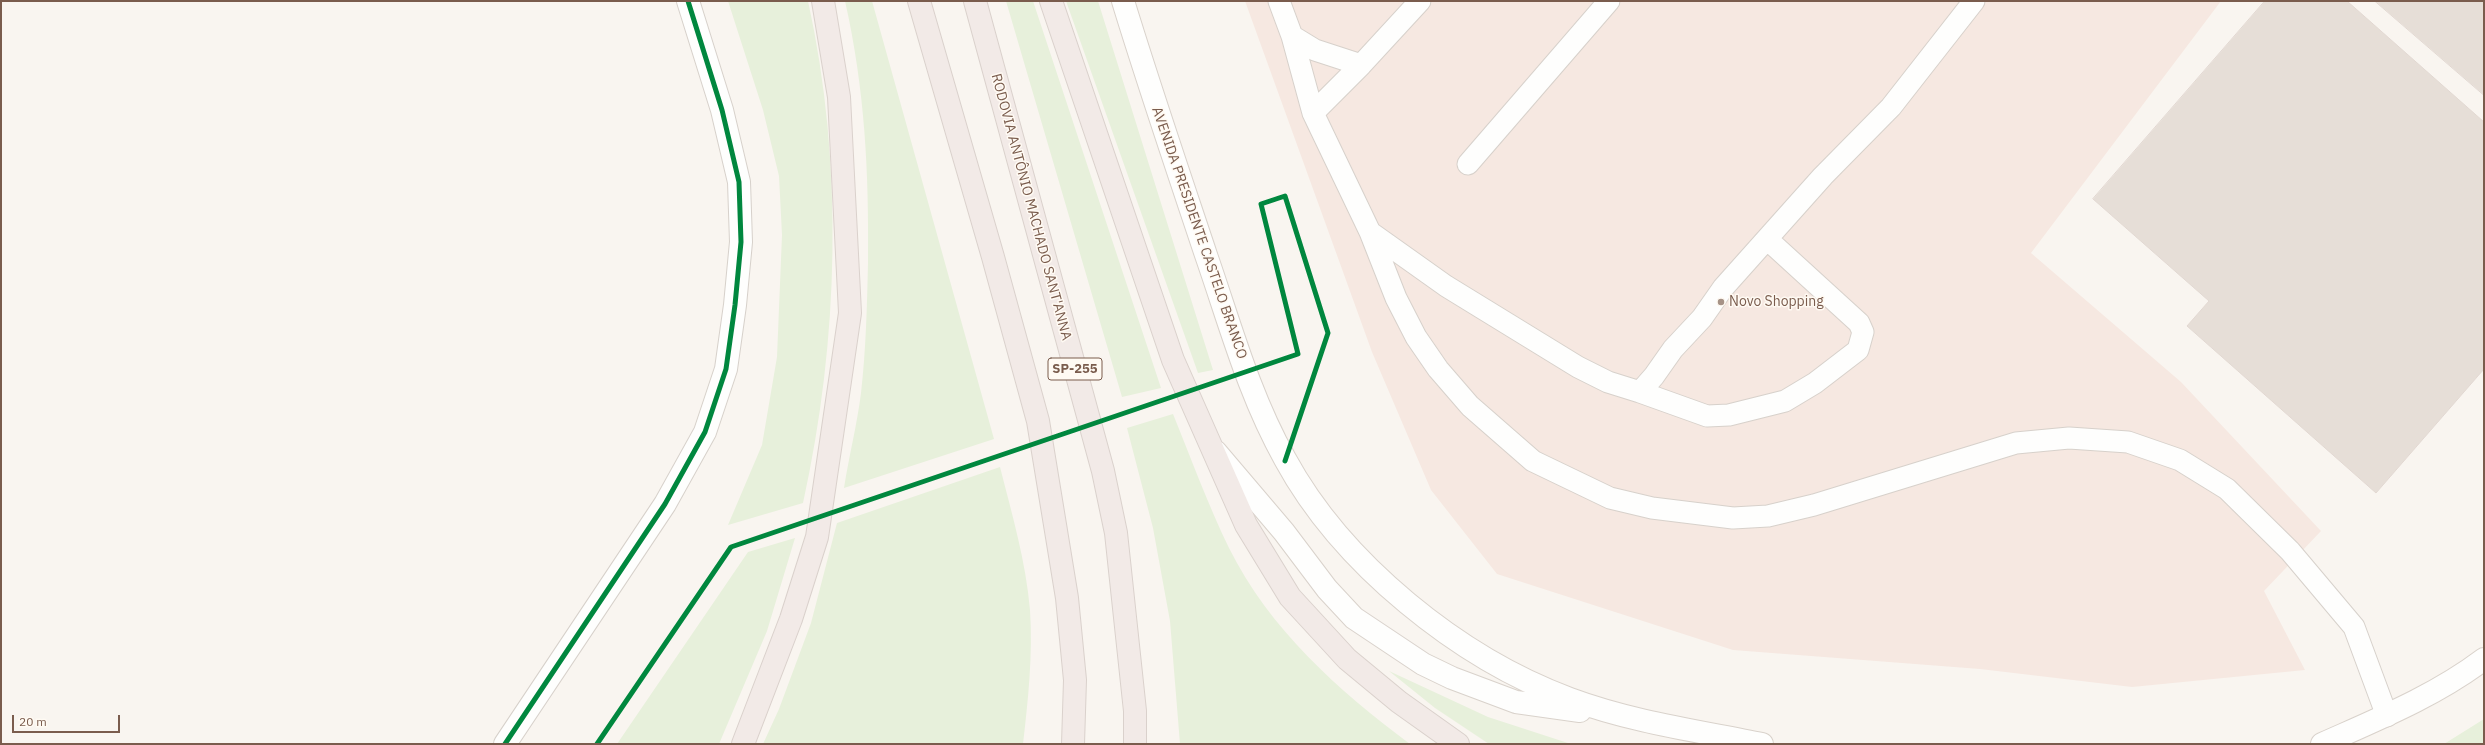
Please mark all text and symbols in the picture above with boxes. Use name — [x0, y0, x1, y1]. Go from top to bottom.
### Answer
street label: RODOVIA ANTÔNIO MACHADO SANT'ANNA — [987, 72, 1075, 342]
street label: AVENIDA PRESIDENTE CASTELO BRANCO — [1148, 105, 1250, 361]
place label: Novo Shopping — [1729, 294, 1824, 310]
marker: Novo Shopping — [1716, 297, 1726, 307]
road number: SP-255 — [1048, 358, 1102, 380]
scale bar — [14, 707, 122, 733]
text: 20 m — [19, 714, 47, 729]

